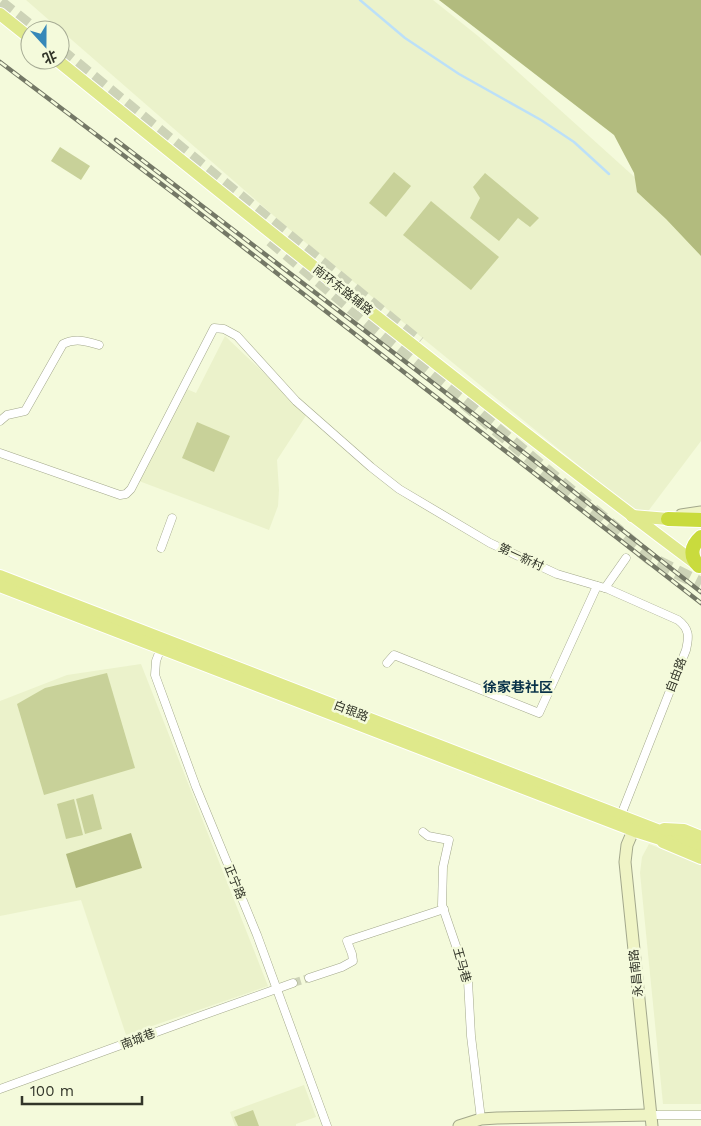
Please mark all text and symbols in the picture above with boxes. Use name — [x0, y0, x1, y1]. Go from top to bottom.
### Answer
north arrow — [20, 20, 70, 70]
text: 北 — [40, 47, 59, 67]
street label: 南环东路辅路 — [310, 262, 376, 318]
street label: 第一新村 — [496, 541, 547, 574]
street label: 自由路 — [663, 656, 689, 694]
district label: 徐家巷社区 — [483, 679, 553, 695]
street label: 白银路 — [332, 698, 370, 724]
street label: 正宁路 — [222, 863, 248, 901]
street label: 王马巷 — [450, 946, 474, 984]
street label: 永昌南路 — [627, 948, 645, 998]
street label: 南城巷 — [119, 1026, 157, 1052]
scale bar — [22, 1074, 142, 1106]
text: 100 m — [30, 1082, 74, 1100]

